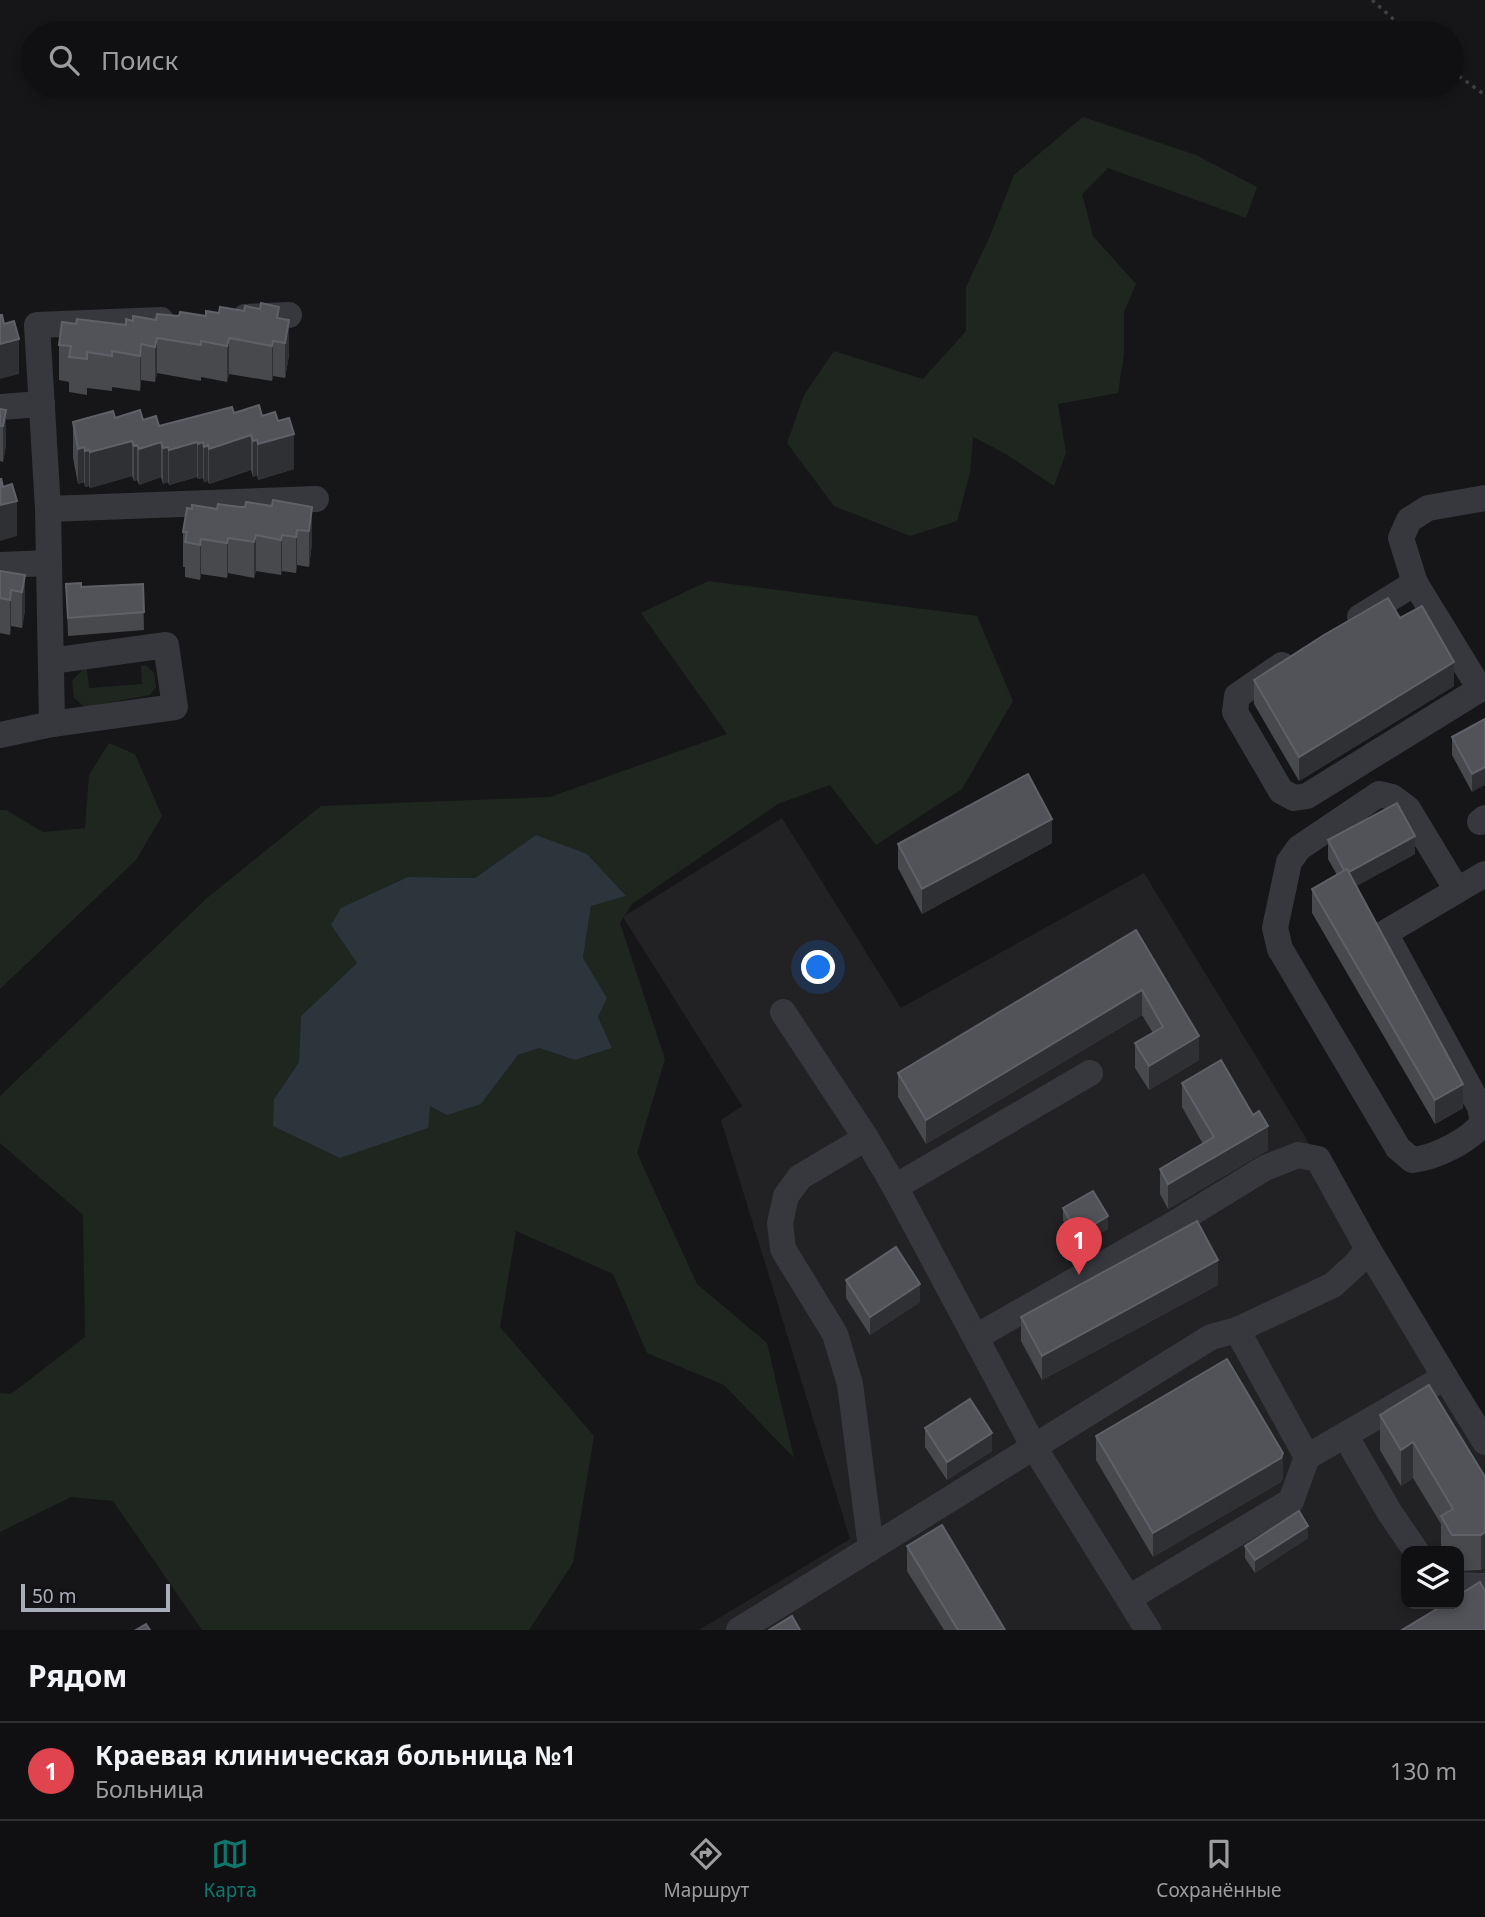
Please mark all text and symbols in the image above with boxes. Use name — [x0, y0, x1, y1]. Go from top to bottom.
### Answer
search box — [21, 21, 1464, 98]
icon: search — [45, 41, 83, 79]
text: Поиск — [101, 42, 178, 78]
your location — [801, 950, 835, 984]
pin: 1 — [1056, 1217, 1102, 1275]
map controls — [1401, 1546, 1464, 1609]
button: layers — [1401, 1546, 1464, 1609]
scale bar — [21, 1581, 170, 1613]
text: 50 m — [32, 1583, 76, 1609]
text: Рядом — [28, 1655, 127, 1696]
text: Краевая клиническая больница №1 — [95, 1737, 576, 1773]
text: 1 — [44, 1755, 58, 1787]
text: 130 m — [1390, 1755, 1457, 1787]
text: Больница — [95, 1773, 204, 1805]
tab: Карта — [203, 1835, 257, 1903]
tab: Маршрут — [663, 1835, 749, 1903]
tab: Сохранённые — [1156, 1835, 1282, 1903]

